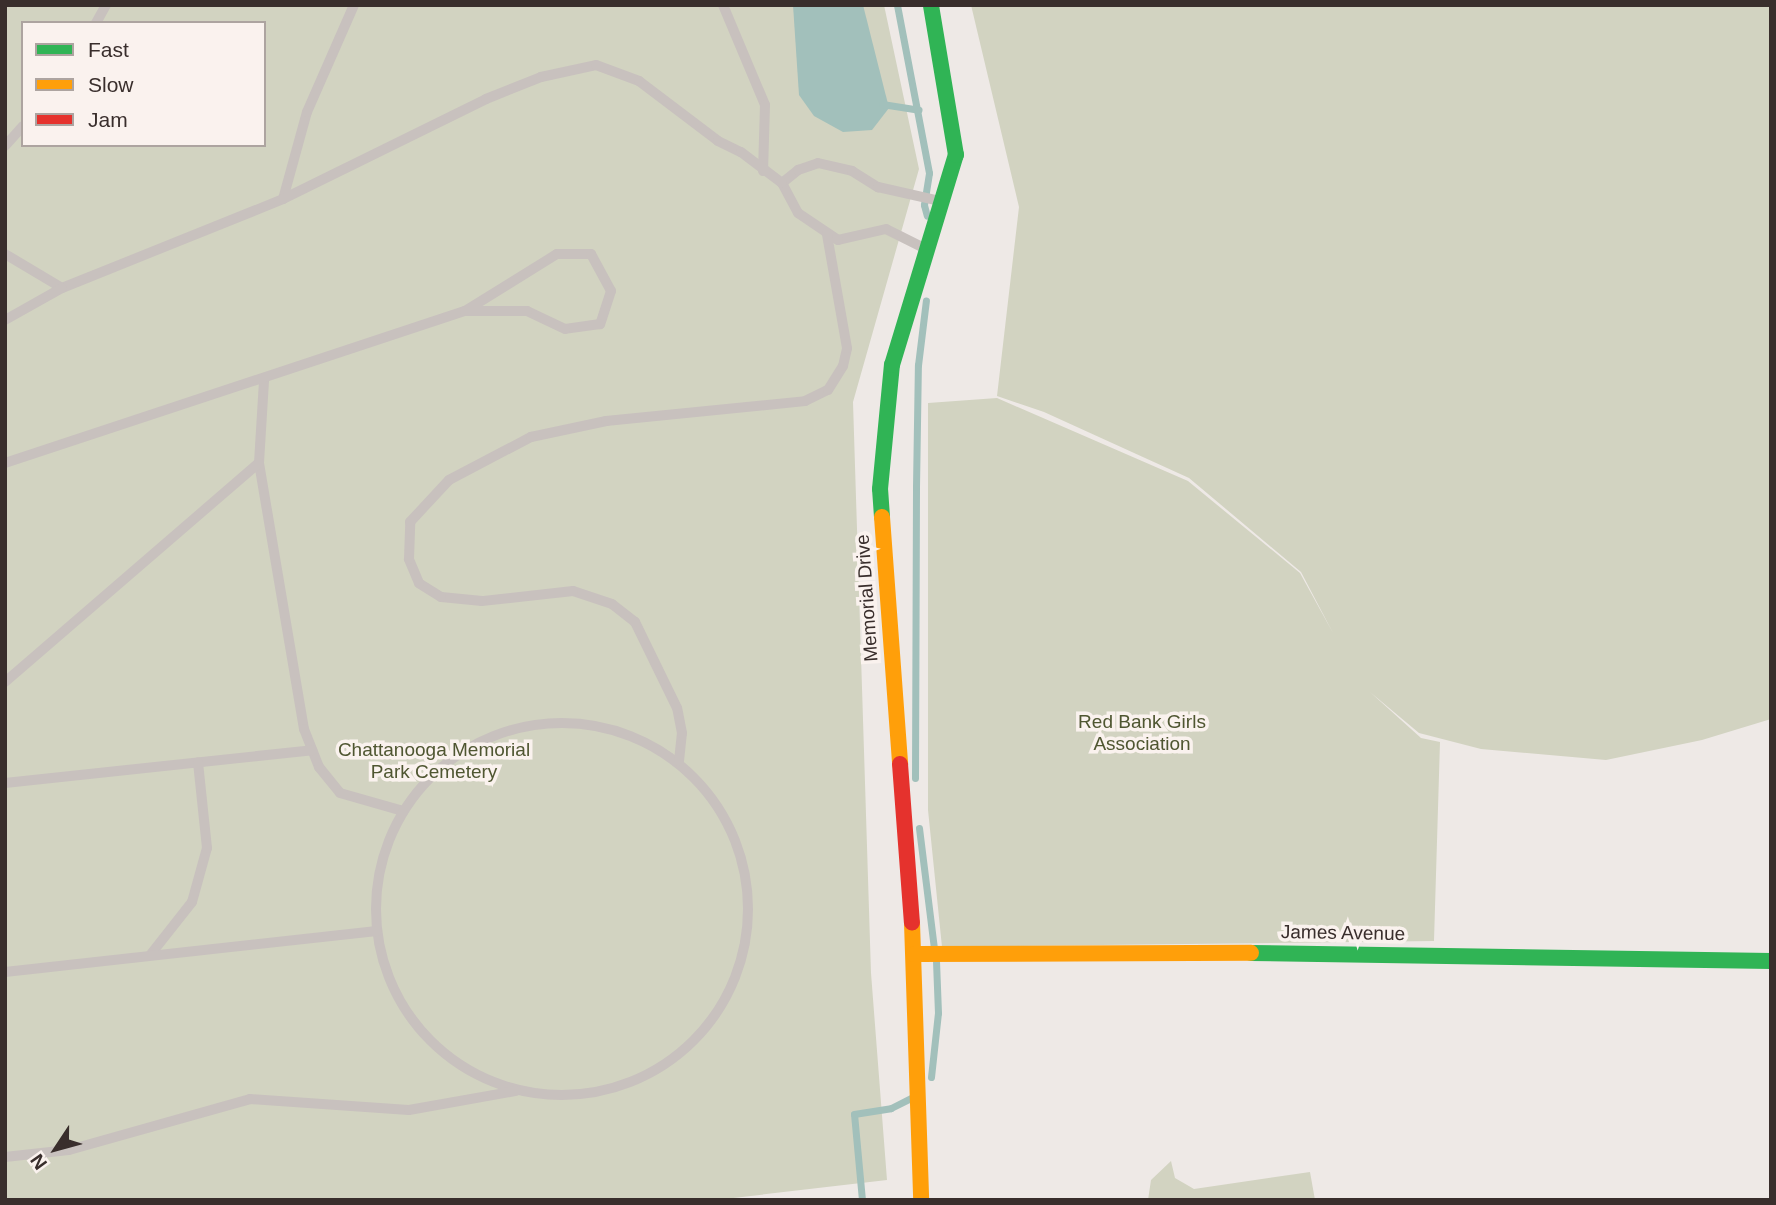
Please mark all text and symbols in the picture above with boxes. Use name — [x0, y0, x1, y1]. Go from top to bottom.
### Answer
legend — [21, 21, 266, 147]
text: Fast — [88, 38, 129, 61]
text: Slow — [88, 73, 134, 96]
text: Jam — [88, 108, 128, 131]
street label: Memorial Drive — [851, 533, 883, 663]
park label: Red Bank Girls Association — [1078, 711, 1206, 755]
park label: Chattanooga Memorial Park Cemetery — [338, 739, 530, 783]
street label: James Avenue — [1280, 921, 1406, 945]
north arrow — [21, 1114, 91, 1184]
text: N — [26, 1150, 51, 1173]

